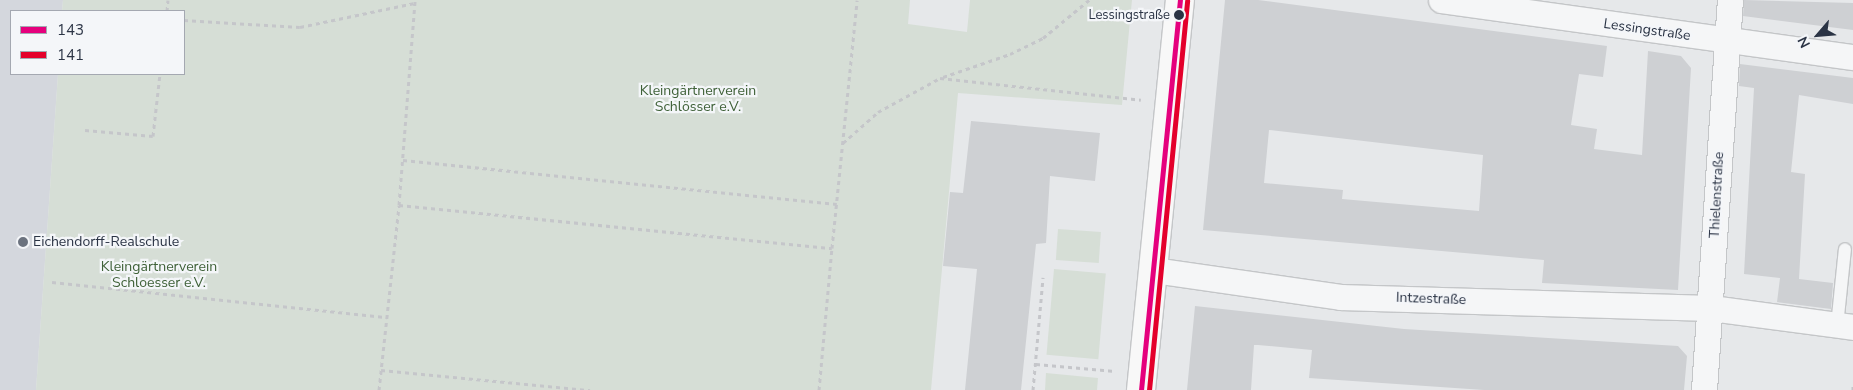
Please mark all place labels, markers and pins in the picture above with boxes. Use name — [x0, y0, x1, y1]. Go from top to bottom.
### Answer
place label: Lessingstraße — [1088, 7, 1170, 23]
marker: Lessingstraße — [1174, 10, 1184, 20]
place label: Eichendorff-Realschule — [33, 234, 179, 250]
marker: Eichendorff-Realschule — [17, 236, 29, 248]

